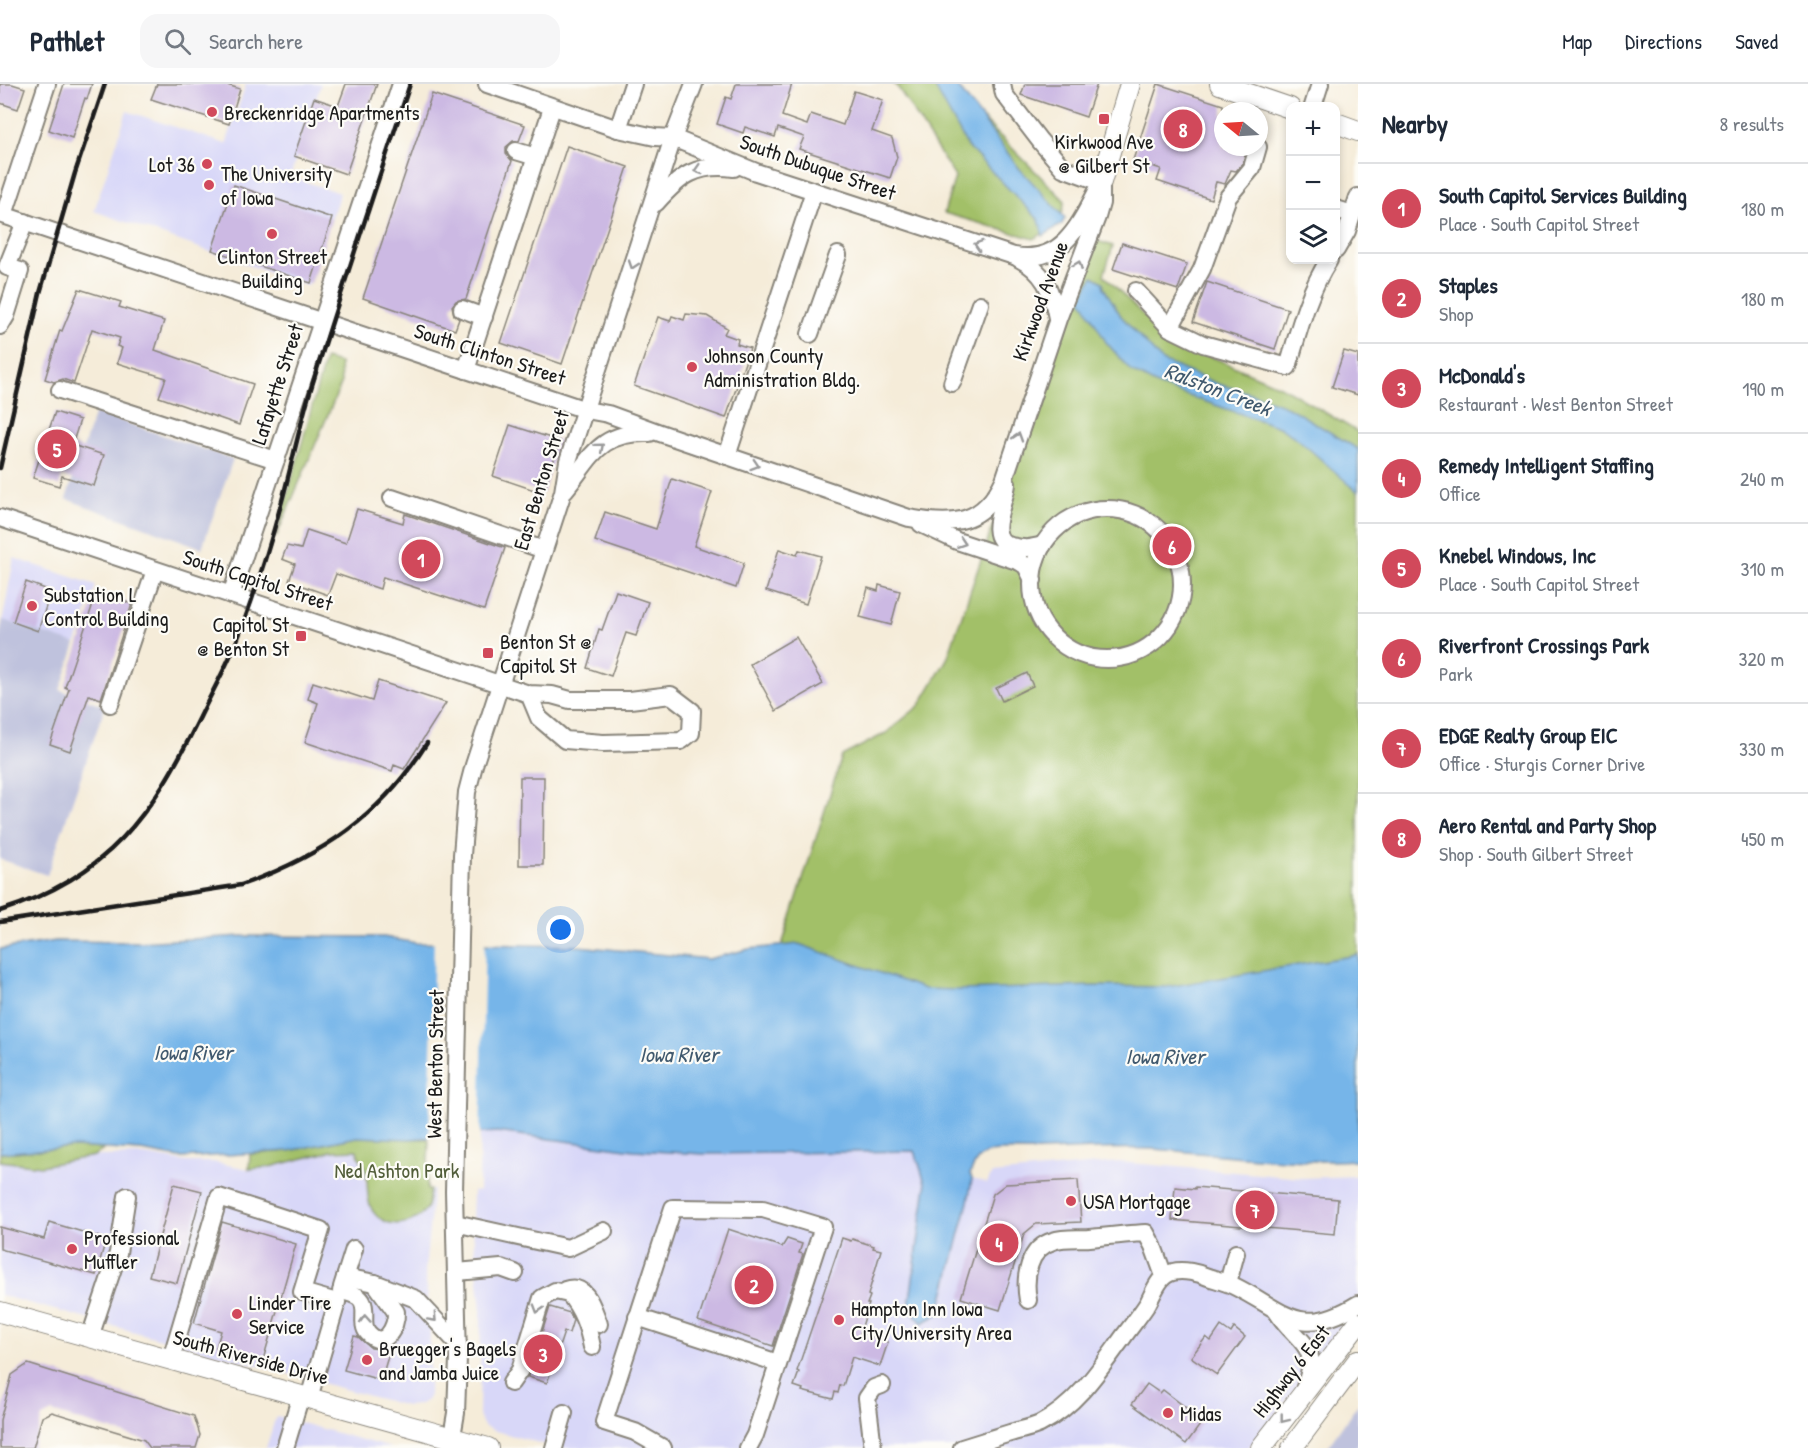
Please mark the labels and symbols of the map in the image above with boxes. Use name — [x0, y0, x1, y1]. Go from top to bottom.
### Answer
place label: Breckenridge Apartments — [224, 98, 420, 127]
north arrow — [1214, 102, 1268, 156]
marker: Breckenridge Apartments — [205, 105, 219, 119]
pin: 8 — [1164, 106, 1202, 152]
marker: Kirkwood Ave @ Gilbert St — [1097, 112, 1111, 126]
street label: South Dubuque Street — [736, 127, 901, 207]
place label: Kirkwood Ave @ Gilbert St — [1054, 127, 1154, 180]
place label: Lot 36 — [149, 150, 195, 179]
marker: Lot 36 — [200, 157, 214, 171]
place label: The University of Iowa — [221, 159, 332, 212]
one-way arrow — [693, 163, 704, 175]
marker: The University of Iowa — [202, 178, 216, 192]
marker: Clinton Street Building — [265, 227, 279, 241]
street label: Kirkwood Avenue — [1005, 237, 1075, 365]
one-way arrow — [973, 239, 984, 252]
place label: Clinton Street Building — [217, 242, 328, 295]
one-way arrow — [628, 259, 641, 270]
one-way arrow — [1071, 260, 1084, 270]
street label: South Clinton Street — [411, 316, 570, 392]
street label: Lafayette Street — [244, 319, 310, 448]
place label: Johnson County Administration Bldg. — [704, 341, 860, 394]
water label: Ralston Creek — [1161, 355, 1277, 424]
marker: Johnson County Administration Bldg. — [685, 360, 699, 374]
street label: East Benton Street — [506, 406, 576, 554]
pin: 5 — [38, 426, 76, 472]
one-way arrow — [1011, 432, 1024, 443]
one-way arrow — [593, 444, 604, 455]
one-way arrow — [749, 458, 760, 471]
pin: 6 — [1152, 524, 1192, 568]
one-way arrow — [956, 535, 967, 548]
pin: 1 — [402, 536, 440, 582]
street label: South Capitol Street — [179, 542, 337, 618]
place label: Substation L Control Building — [44, 580, 169, 633]
marker: Substation L Control Building — [25, 599, 39, 613]
place label: Capitol St @ Benton St — [197, 610, 290, 663]
place label: Benton St @ Capitol St — [500, 627, 592, 680]
marker: Capitol St @ Benton St — [294, 629, 308, 643]
marker: Benton St @ Capitol St — [481, 646, 495, 660]
your location — [546, 915, 575, 944]
street label: West Benton Street — [419, 989, 451, 1139]
water label: Iowa River — [154, 1037, 235, 1067]
water label: Iowa River — [640, 1039, 721, 1069]
water label: Iowa River — [1126, 1041, 1207, 1071]
park label: Ned Ashton Park — [335, 1156, 460, 1185]
place label: USA Mortgage — [1083, 1187, 1191, 1216]
pin: 7 — [1236, 1188, 1274, 1232]
marker: USA Mortgage — [1064, 1194, 1078, 1208]
pin: 4 — [980, 1220, 1018, 1266]
place label: Professional Muffler — [84, 1223, 180, 1276]
marker: Professional Muffler — [65, 1242, 79, 1256]
pin: 2 — [734, 1262, 774, 1308]
place label: Linder Tire Service — [249, 1288, 331, 1341]
place label: Hampton Inn Iowa City/University Area — [851, 1294, 1011, 1347]
one-way arrow — [533, 1303, 546, 1314]
marker: Linder Tire Service — [230, 1307, 244, 1321]
one-way arrow — [426, 1311, 437, 1322]
marker: Hampton Inn Iowa City/University Area — [832, 1313, 846, 1327]
one-way arrow — [358, 1314, 371, 1323]
street label: Highway 6 East — [1246, 1318, 1337, 1423]
street label: South Riverside Drive — [170, 1322, 332, 1392]
pin: 3 — [524, 1332, 562, 1376]
place label: Bruegger's Bagels and Jamba Juice — [379, 1334, 516, 1387]
marker: Bruegger's Bagels and Jamba Juice — [360, 1353, 374, 1367]
place label: Midas — [1180, 1399, 1222, 1428]
marker: Midas — [1161, 1406, 1175, 1420]
one-way arrow — [1280, 1412, 1291, 1423]

